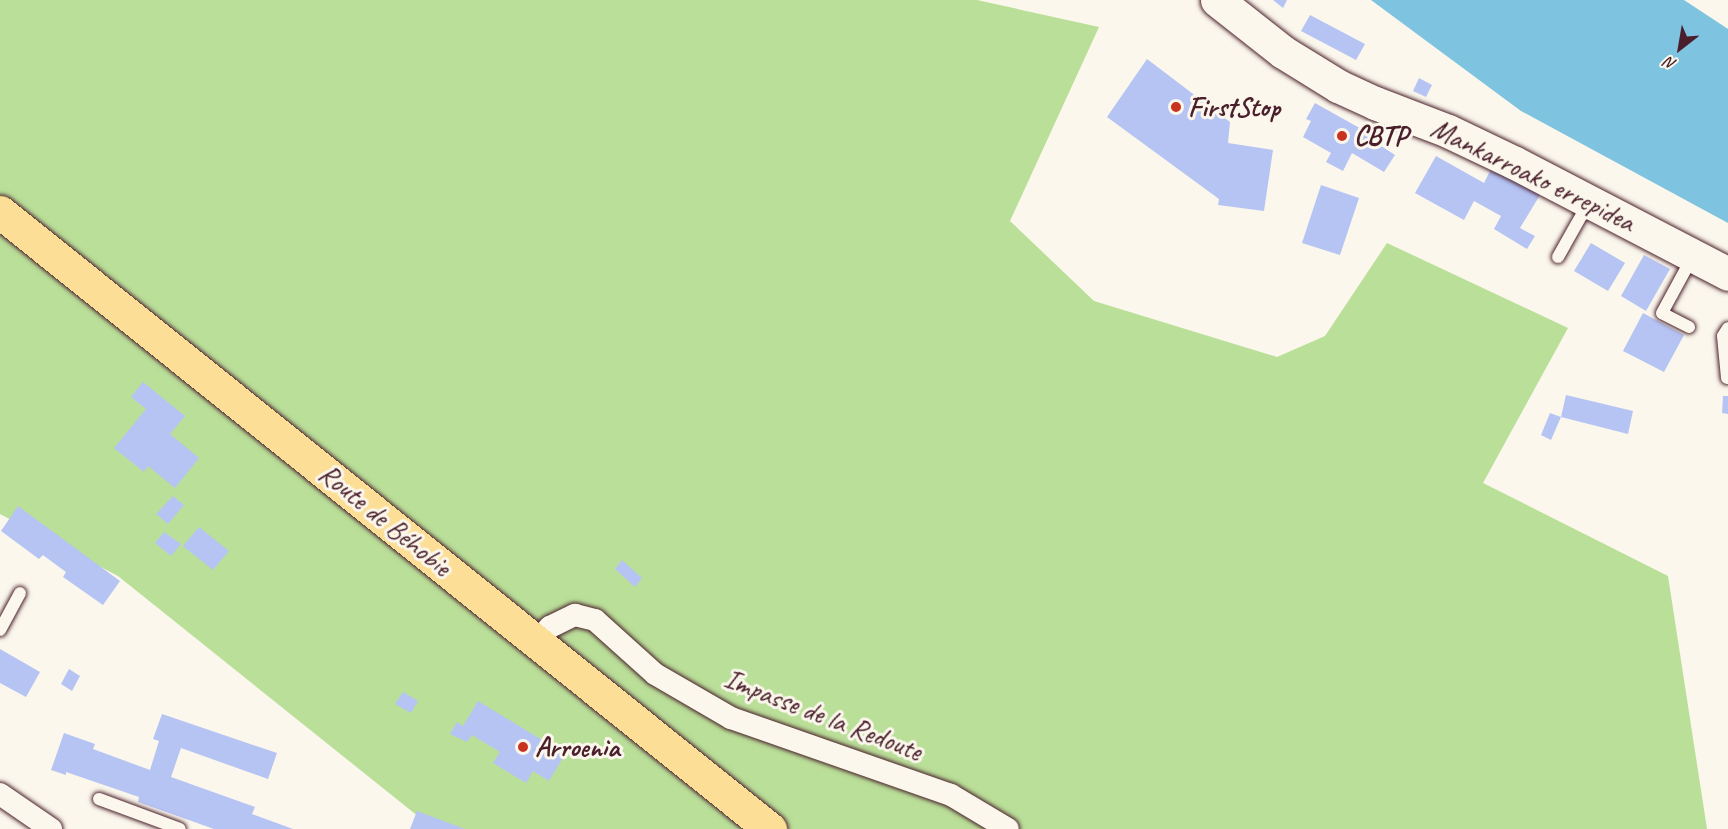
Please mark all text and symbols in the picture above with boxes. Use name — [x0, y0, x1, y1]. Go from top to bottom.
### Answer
north arrow — [1650, 18, 1710, 78]
text: N — [1661, 52, 1680, 75]
place label: FirstStop — [1188, 90, 1280, 124]
marker: FirstStop — [1169, 100, 1183, 114]
street label: Mankarroako errepidea — [1426, 111, 1640, 239]
place label: CBTP — [1354, 119, 1407, 153]
marker: CBTP — [1335, 129, 1349, 143]
street label: Route de Béhobie — [312, 457, 458, 583]
street label: Impasse de la Redoute — [720, 662, 926, 768]
place label: Arroenia — [535, 730, 620, 764]
marker: Arroenia — [516, 740, 530, 754]

